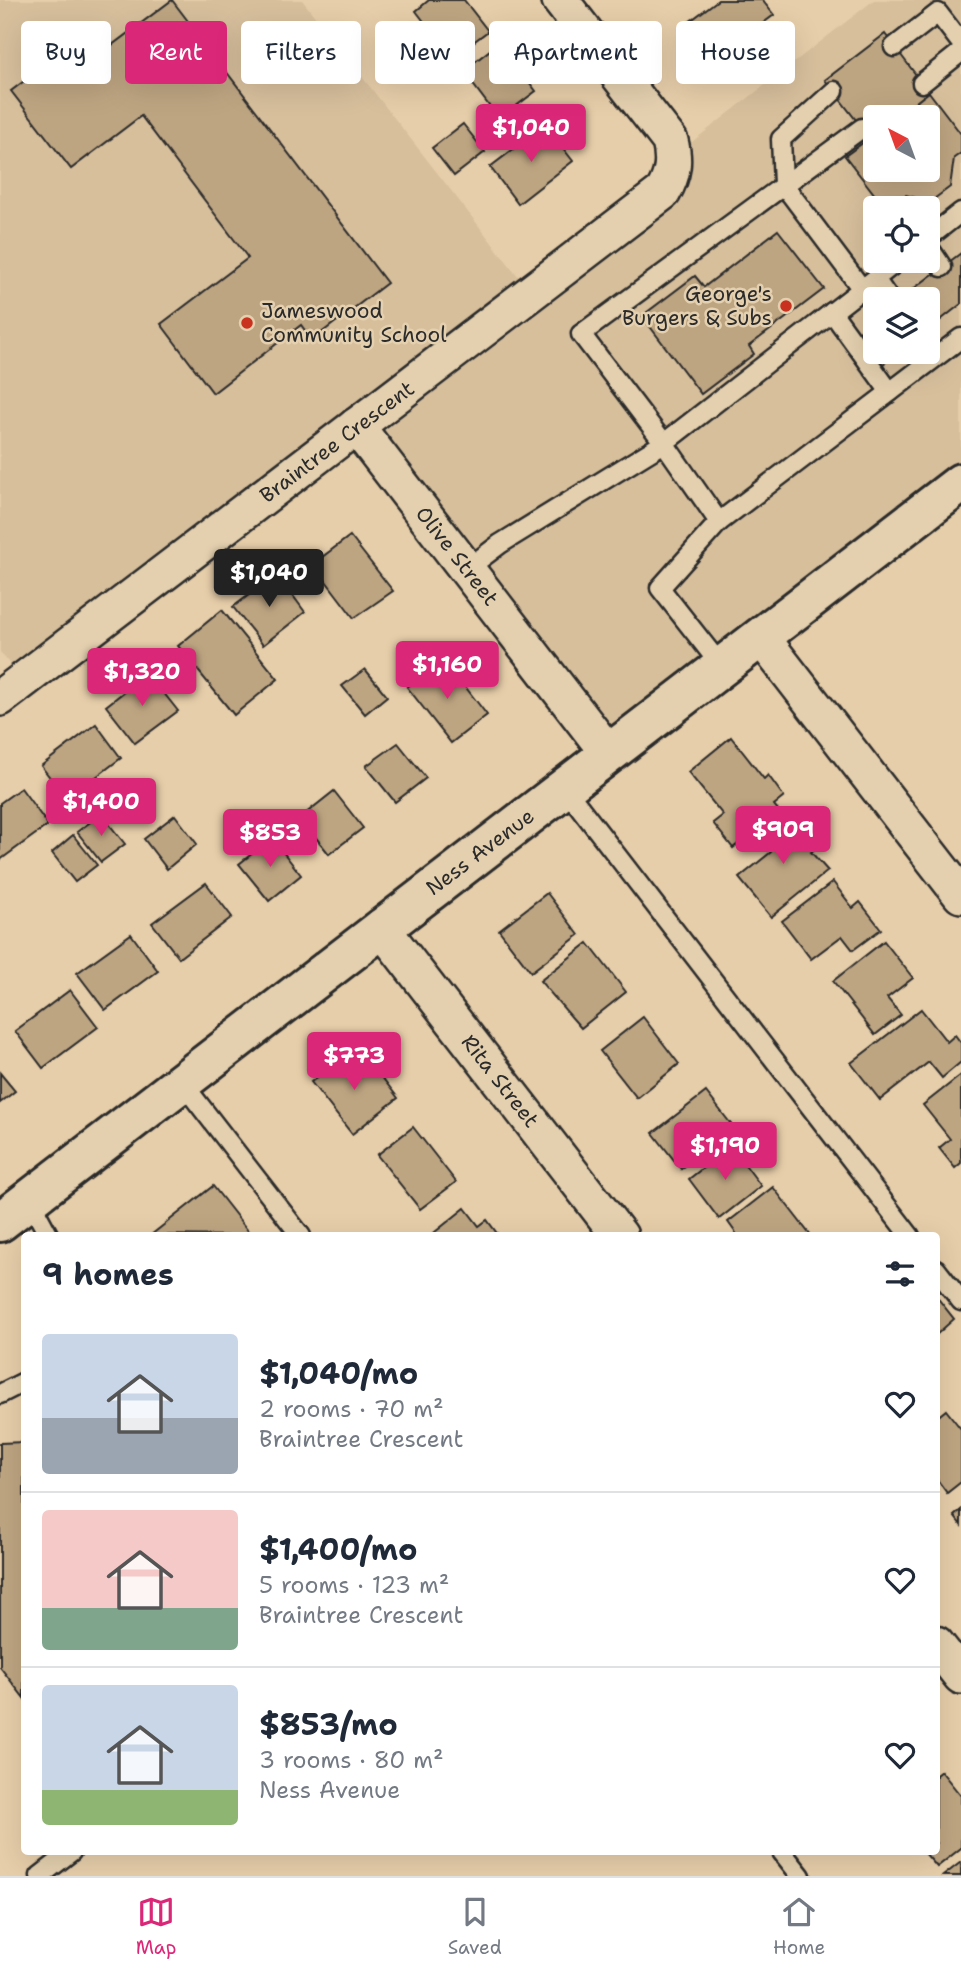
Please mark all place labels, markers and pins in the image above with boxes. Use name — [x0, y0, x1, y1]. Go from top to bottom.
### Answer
pin: $1,040 — [474, 104, 588, 164]
place label: George's Burgers & Subs — [622, 280, 772, 332]
place label: Jameswood Community School — [261, 297, 447, 349]
marker: George's Burgers & Subs — [778, 298, 794, 314]
marker: Jameswood Community School — [239, 315, 255, 331]
pin: $1,040 — [212, 550, 326, 609]
pin: $1,160 — [390, 642, 504, 701]
pin: $1,320 — [85, 648, 199, 708]
pin: $1,400 — [44, 778, 158, 838]
pin: $909 — [742, 806, 824, 866]
pin: $853 — [229, 810, 311, 869]
pin: $773 — [313, 1032, 395, 1092]
pin: $1,190 — [668, 1122, 782, 1182]

